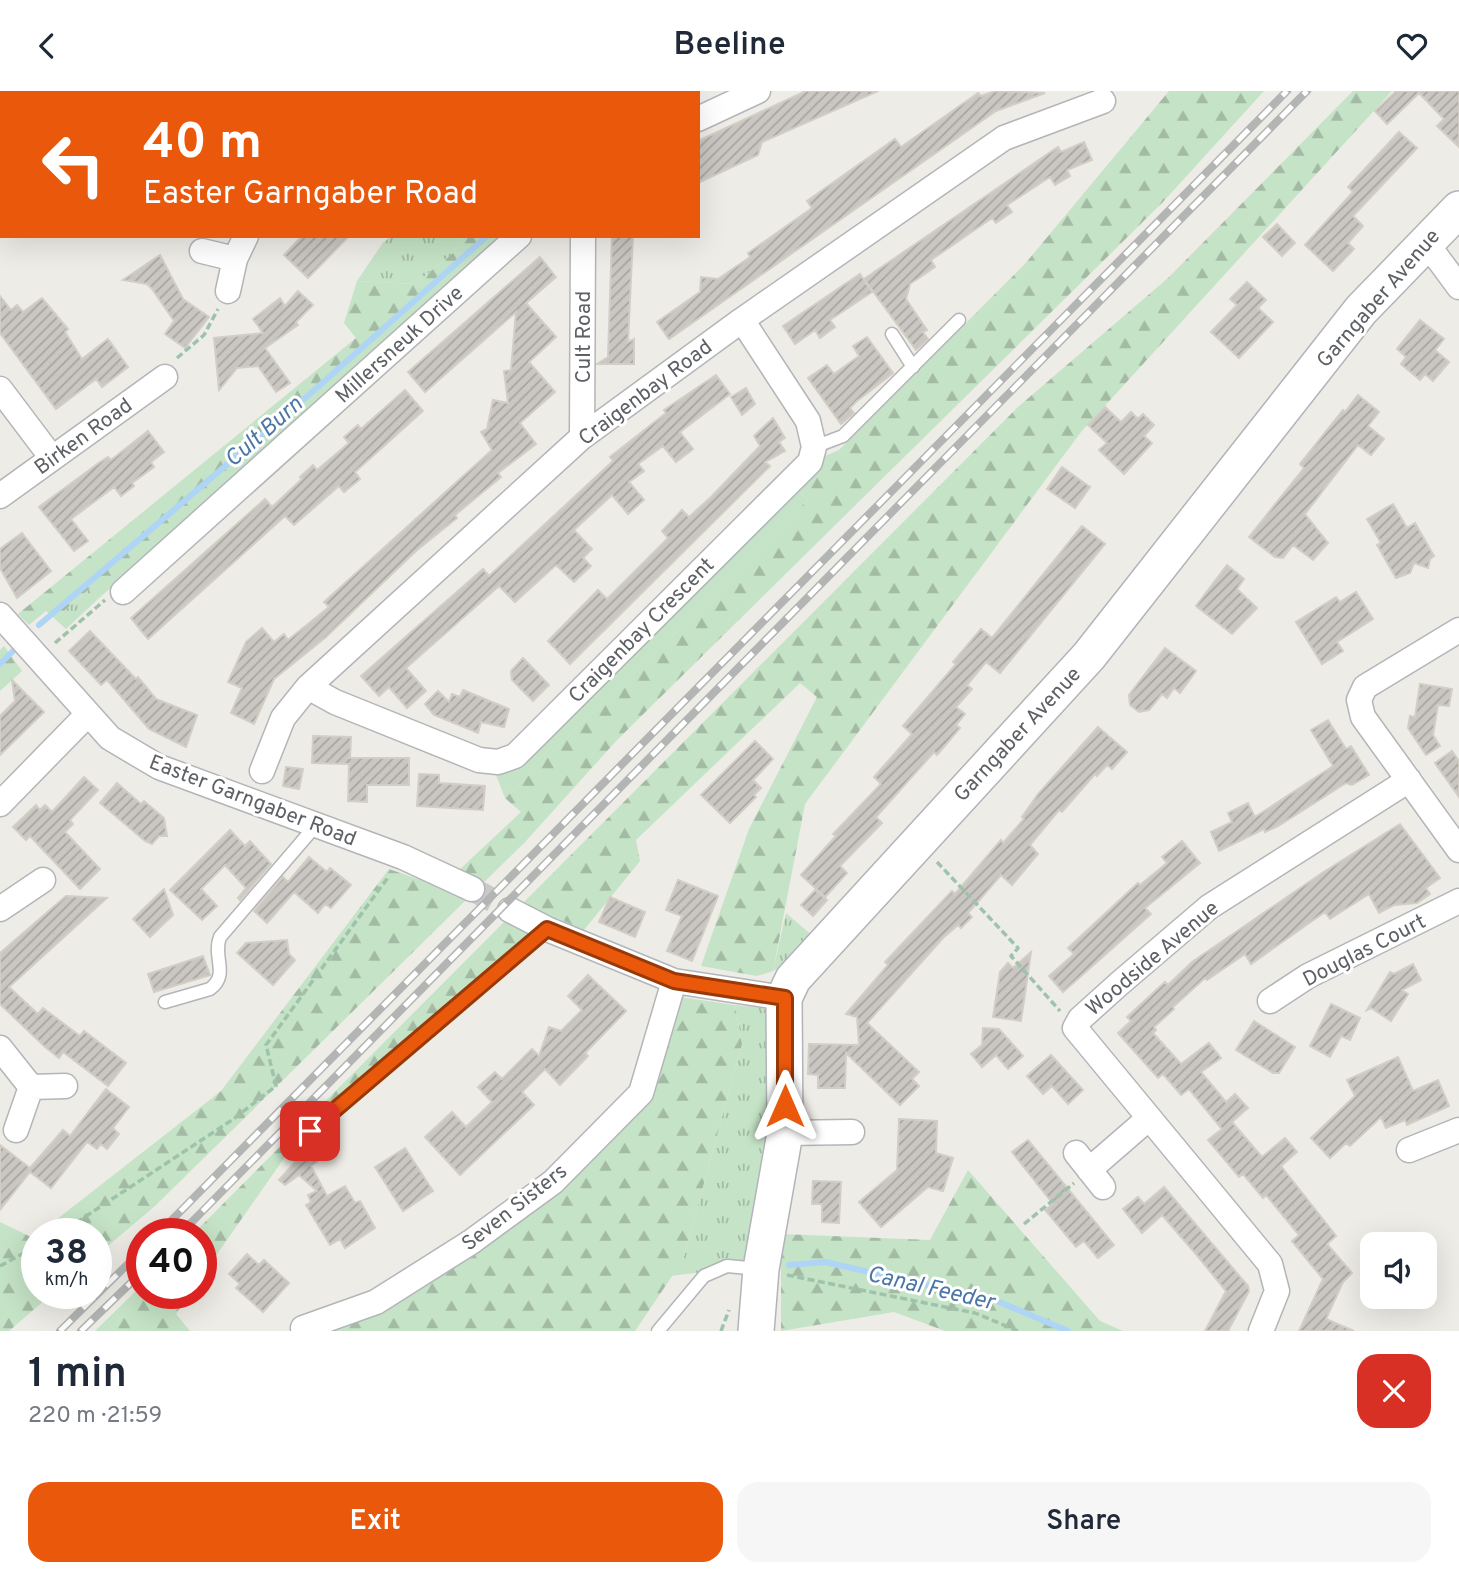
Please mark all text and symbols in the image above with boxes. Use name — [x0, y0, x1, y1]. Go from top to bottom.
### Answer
text: Beeline — [673, 26, 786, 66]
icon: back — [28, 27, 66, 65]
icon: heart — [1393, 27, 1431, 65]
text: 40 m — [143, 114, 262, 176]
icon: left — [28, 119, 119, 210]
text: Easter Garngaber Road — [143, 175, 478, 215]
street label: Garngaber Avenue — [1312, 224, 1447, 374]
street label: Millersneuk Drive — [330, 280, 470, 410]
street label: Cult Road — [571, 291, 598, 383]
street label: Craigenbay Road — [574, 334, 718, 452]
water label: Cult Burn — [220, 391, 310, 475]
street label: Birken Road — [30, 393, 138, 482]
street label: Craigenbay Crescent — [563, 552, 721, 710]
street label: Garngaber Avenue — [949, 662, 1088, 808]
street label: Easter Garngaber Road — [145, 749, 360, 853]
street label: Woodside Avenue — [1081, 896, 1225, 1023]
street label: Douglas Court — [1299, 909, 1431, 994]
position arrow — [748, 1069, 822, 1143]
pin — [280, 1101, 340, 1161]
icon: arrive — [291, 1112, 329, 1150]
street label: Seven Sisters — [457, 1159, 573, 1258]
speed limit sign: 40 — [126, 1218, 217, 1309]
text: 38 — [45, 1232, 88, 1276]
map controls — [1360, 1232, 1437, 1309]
button: sound — [1360, 1232, 1437, 1309]
water label: Canal Feeder — [864, 1261, 999, 1319]
text: km/h — [45, 1269, 88, 1292]
text: 1 min — [28, 1349, 127, 1402]
button: close — [1357, 1354, 1431, 1428]
text: 220 m · 21:59 — [28, 1402, 162, 1431]
button: Exit — [28, 1482, 723, 1562]
button: Share — [737, 1482, 1431, 1562]

